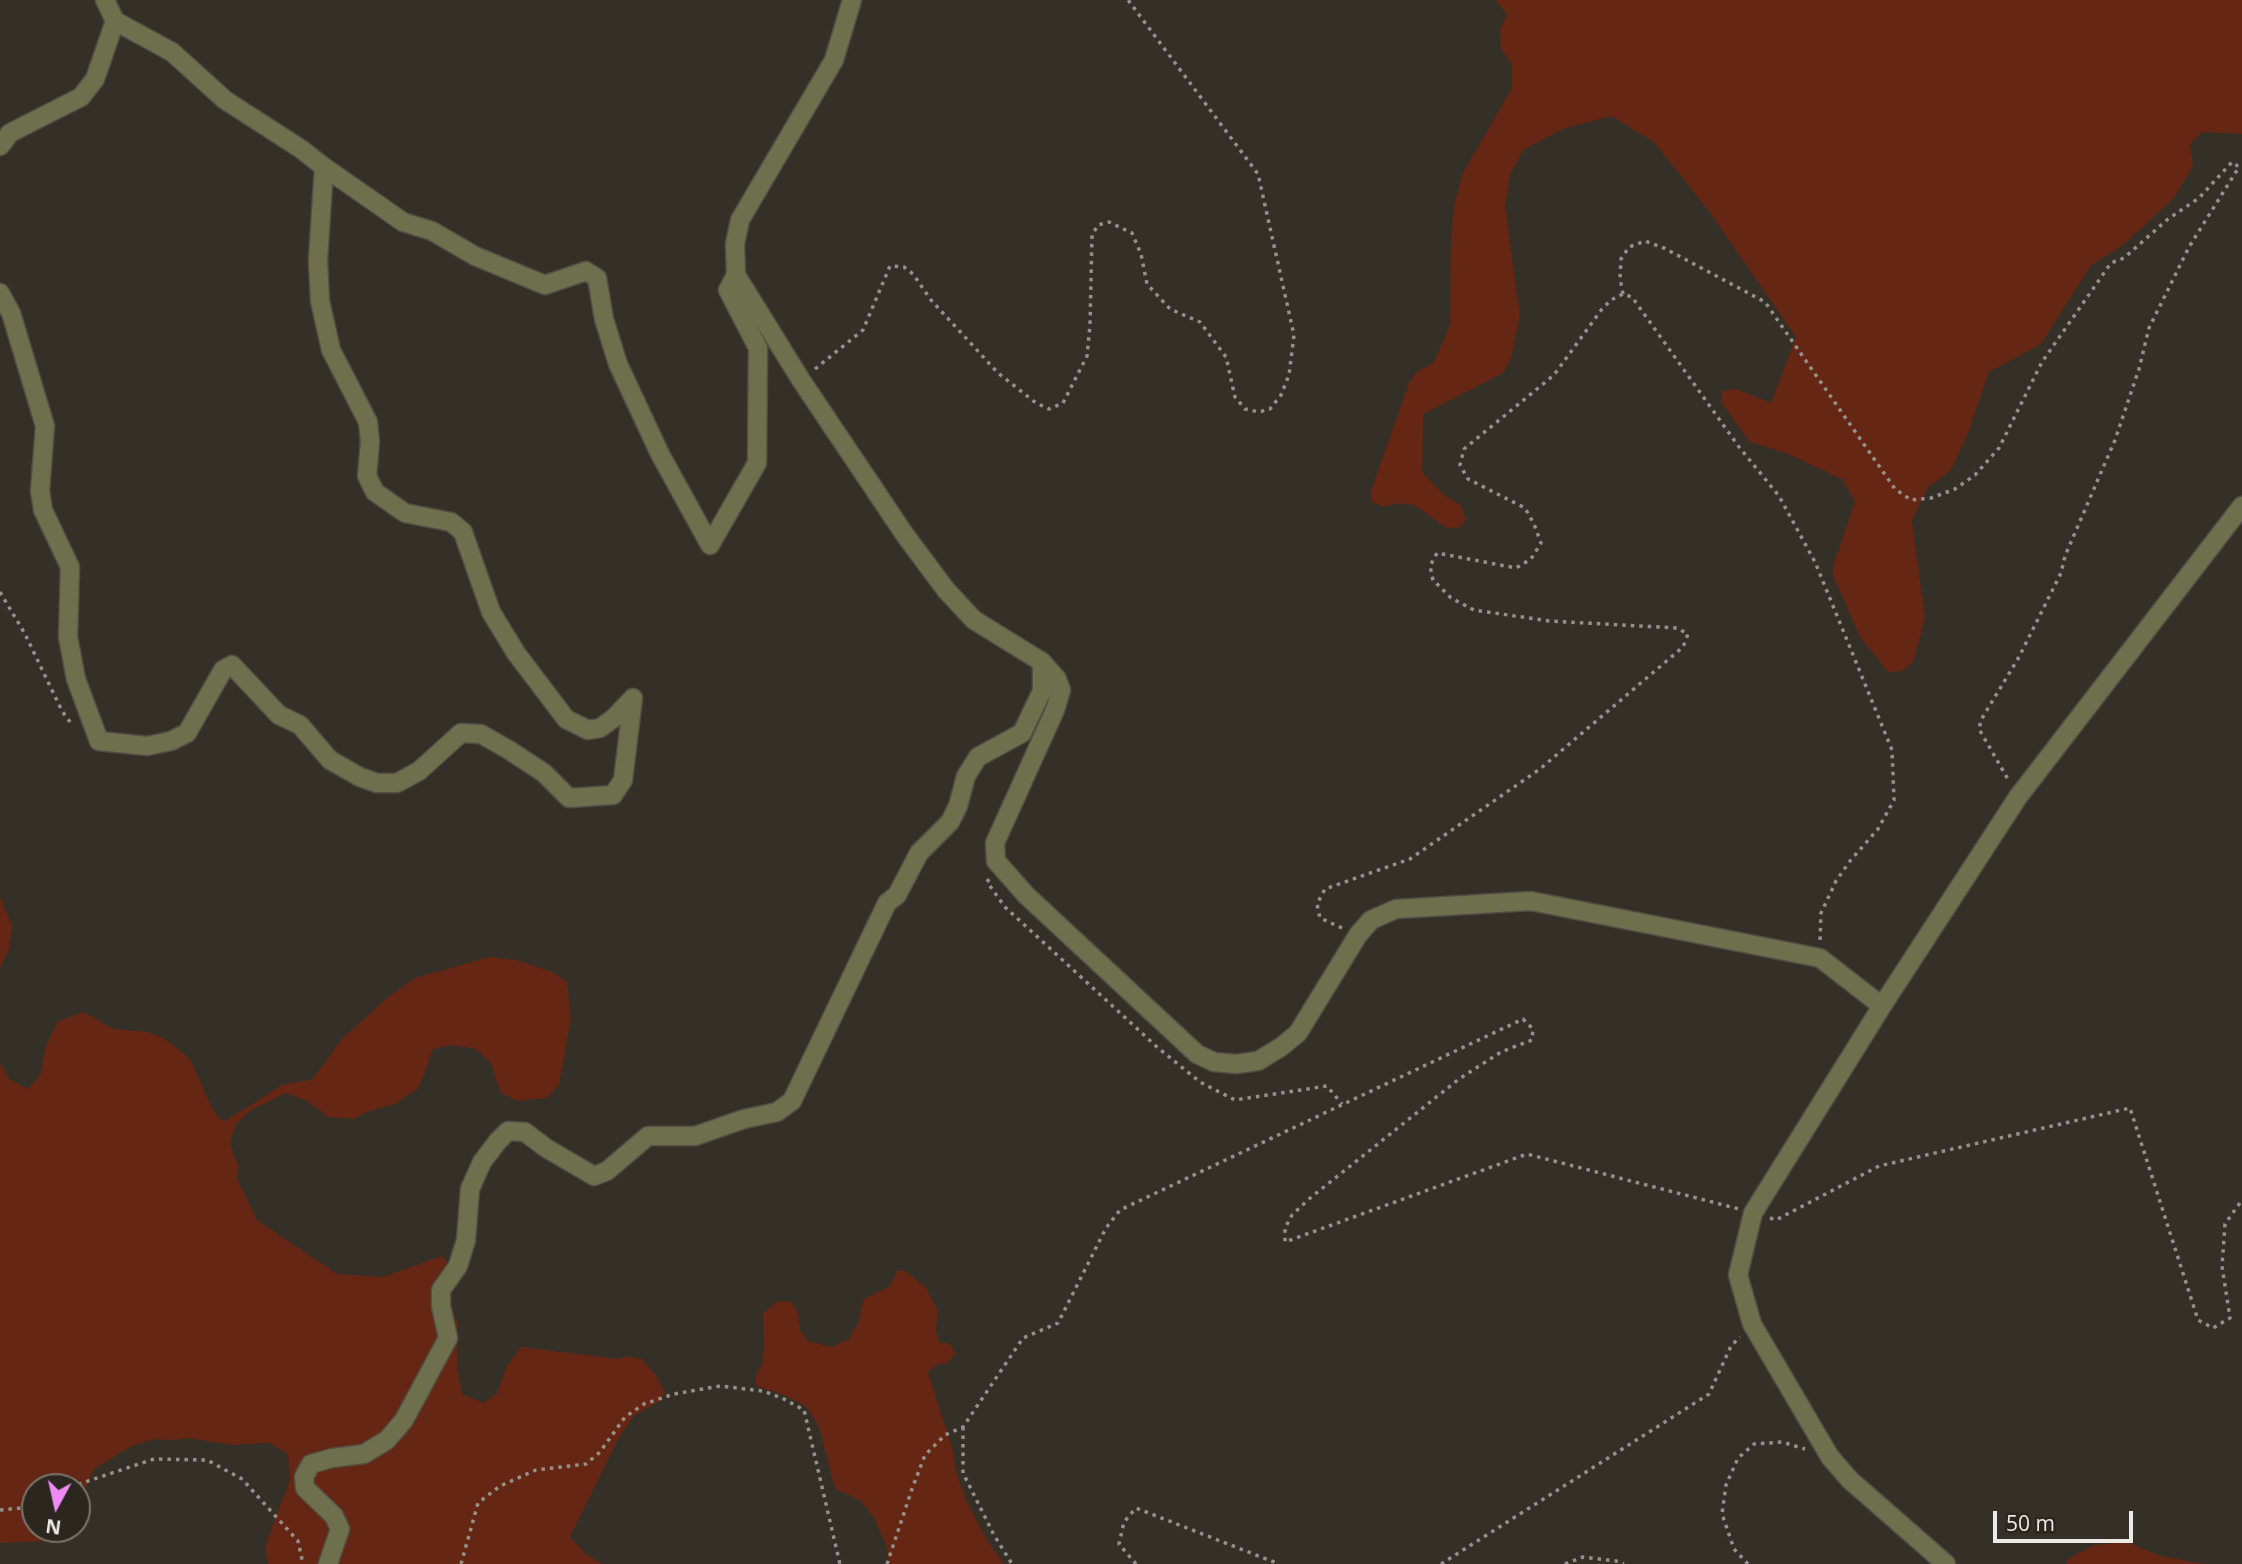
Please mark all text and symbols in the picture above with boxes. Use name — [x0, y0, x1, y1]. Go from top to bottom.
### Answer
north arrow — [21, 1473, 91, 1543]
scale bar — [1997, 1498, 2137, 1542]
text: 50 m — [2006, 1509, 2055, 1537]
text: N — [44, 1513, 63, 1541]

